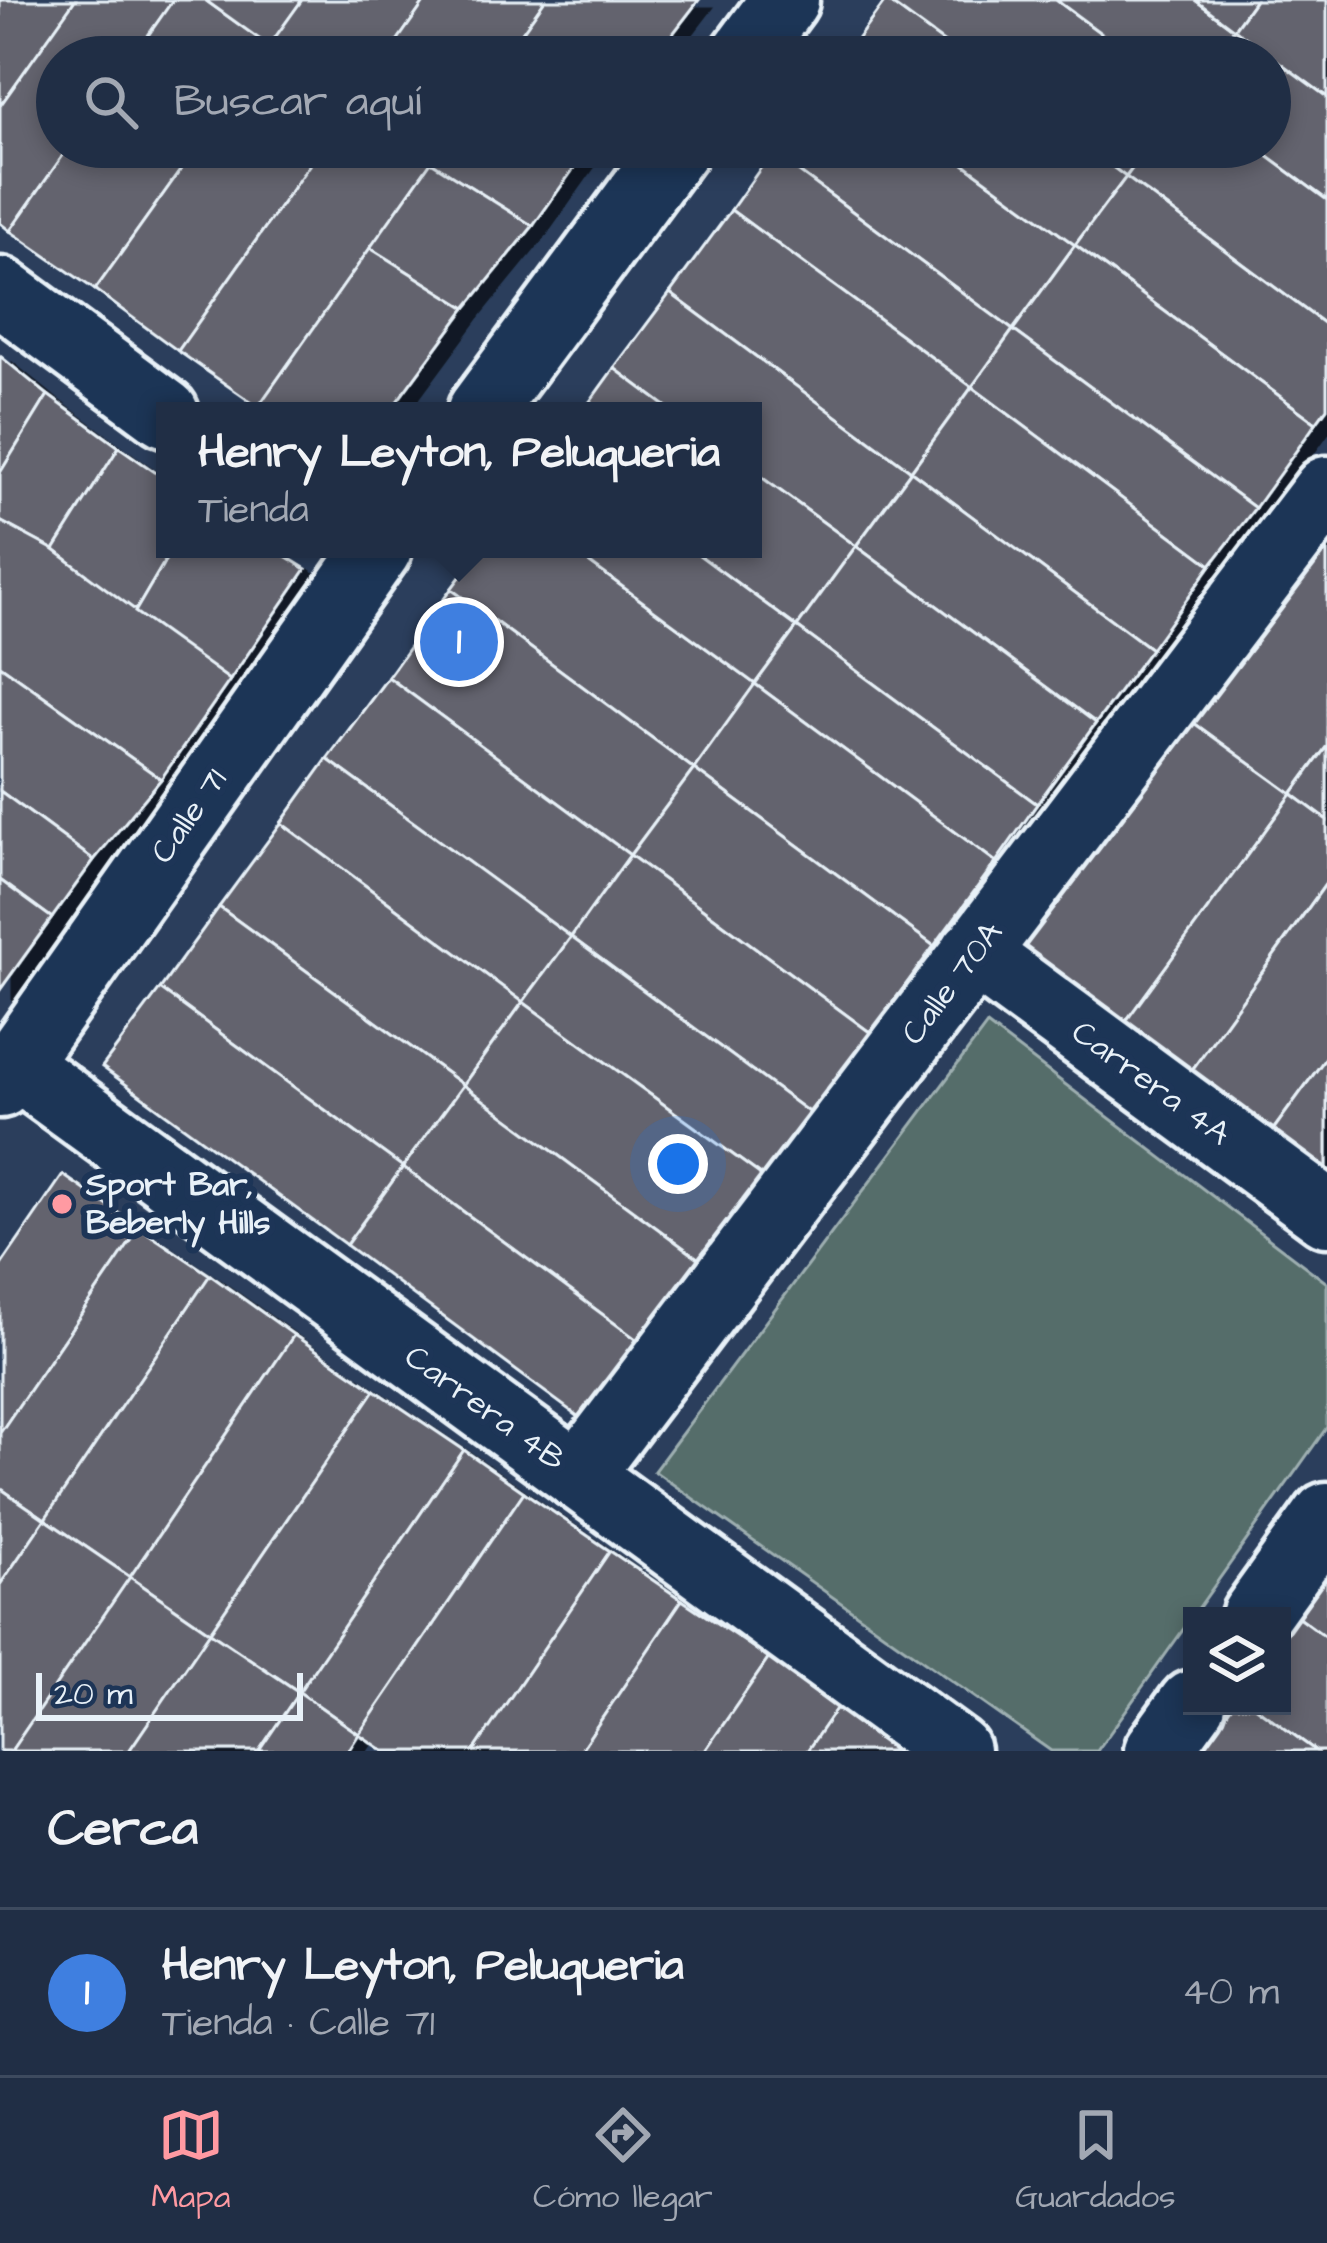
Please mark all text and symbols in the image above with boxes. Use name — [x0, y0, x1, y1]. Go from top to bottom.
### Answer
search box — [36, 36, 1291, 168]
icon: search — [78, 69, 144, 135]
text: Buscar aquí — [174, 71, 421, 133]
popup — [156, 402, 762, 558]
text: Henry Leyton, Peluqueria — [198, 422, 720, 484]
text: Tienda — [198, 484, 309, 538]
pin: 1 — [420, 597, 498, 687]
street label: Calle 71 — [140, 759, 238, 873]
street label: Calle 70A — [890, 912, 1014, 1054]
street label: Carrera 4A — [1062, 1010, 1240, 1156]
your location — [648, 1134, 708, 1194]
place label: Sport Bar, Beberly Hills — [85, 1162, 270, 1248]
marker: Sport Bar, Beberly Hills — [49, 1191, 75, 1217]
street label: Carrera 4B — [395, 1334, 575, 1482]
map controls — [1183, 1607, 1291, 1715]
button: layers — [1183, 1607, 1291, 1715]
scale bar — [36, 1667, 303, 1720]
text: 20 m — [54, 1671, 133, 1717]
text: Cerca — [48, 1794, 198, 1865]
text: Henry Leyton, Peluqueria — [162, 1935, 684, 1997]
text: 1 — [85, 1966, 90, 2020]
text: 40 m — [1182, 1966, 1279, 2020]
text: Tienda · Calle 71 — [162, 1997, 435, 2051]
tab: Mapa — [151, 2102, 231, 2220]
tab: Cómo llegar — [533, 2102, 713, 2220]
tab: Guardados — [1015, 2102, 1176, 2220]

